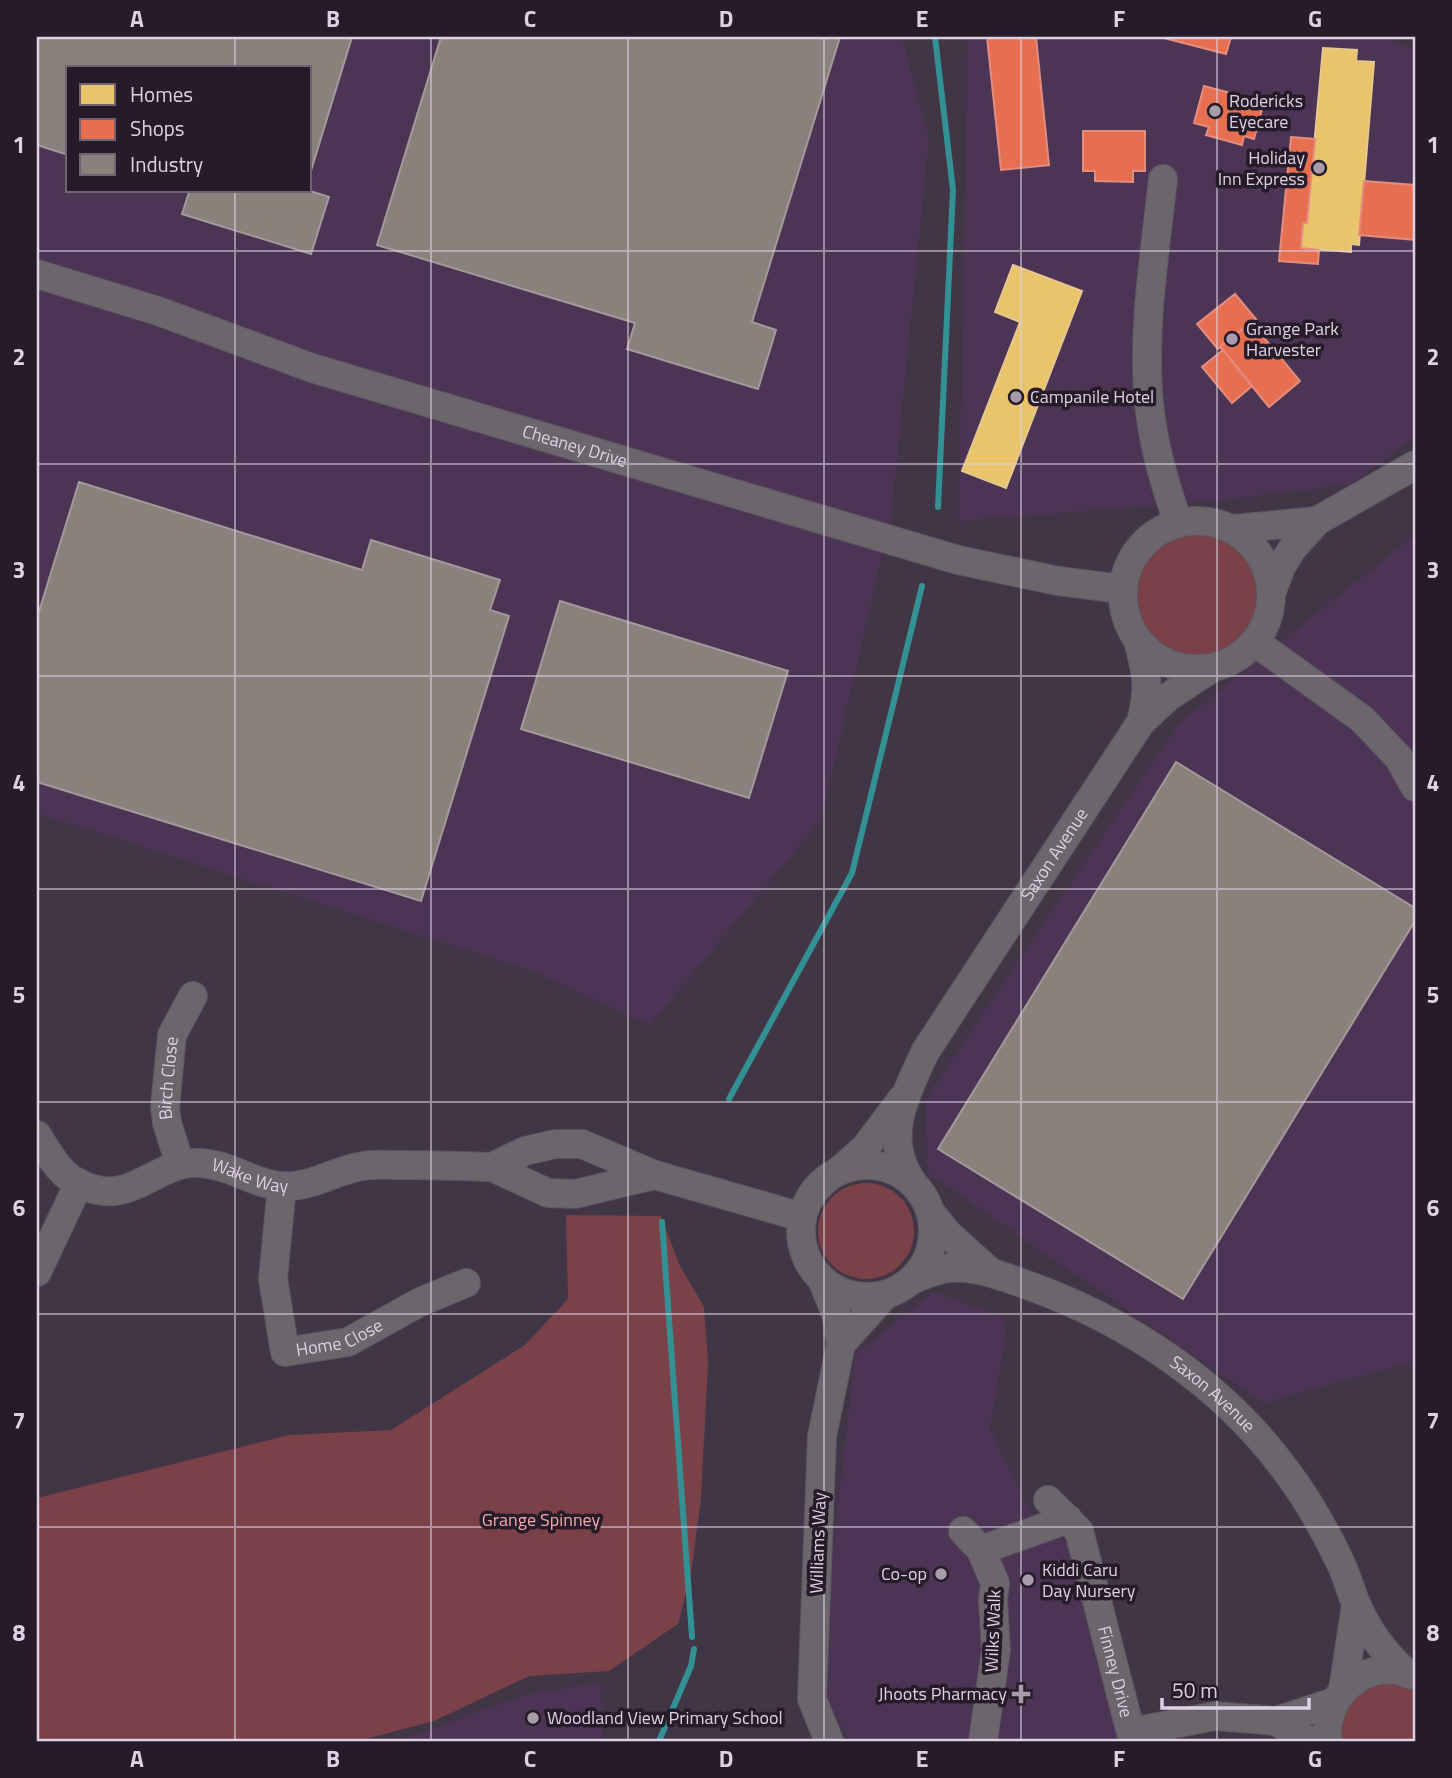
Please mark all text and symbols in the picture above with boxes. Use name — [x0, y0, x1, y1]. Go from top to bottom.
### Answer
text: A — [130, 1, 144, 36]
text: B — [326, 1, 340, 36]
text: C — [524, 1, 536, 36]
text: D — [719, 1, 733, 36]
text: E — [916, 1, 928, 36]
text: F — [1113, 1, 1125, 36]
text: G — [1308, 1, 1322, 36]
legend — [66, 66, 312, 192]
text: Homes — [130, 78, 193, 110]
place label: Rodericks Eyecare — [1229, 87, 1303, 135]
marker: Rodericks Eyecare — [1207, 103, 1223, 119]
text: Shops — [130, 112, 185, 144]
text: 1 — [13, 127, 25, 162]
text: 1 — [1427, 127, 1439, 162]
place label: Holiday Inn Express — [1218, 144, 1305, 192]
text: Industry — [130, 148, 203, 180]
marker: Holiday Inn Express — [1311, 160, 1327, 176]
place label: Grange Park Harvester — [1246, 315, 1339, 363]
marker: Grange Park Harvester — [1224, 331, 1240, 347]
text: 2 — [13, 339, 25, 374]
text: 2 — [1427, 339, 1439, 374]
place label: Campanile Hotel — [1030, 383, 1154, 410]
marker: Campanile Hotel — [1008, 389, 1024, 405]
street label: Cheaney Drive — [519, 417, 631, 474]
text: 3 — [13, 552, 25, 587]
text: 3 — [1427, 552, 1439, 587]
text: 4 — [13, 765, 25, 800]
text: 4 — [1427, 765, 1439, 800]
street label: Saxon Avenue — [1013, 802, 1094, 906]
text: 5 — [13, 977, 25, 1012]
text: 5 — [1427, 977, 1439, 1012]
street label: Birch Close — [151, 1035, 185, 1122]
street label: Wake Way — [209, 1151, 289, 1199]
text: 6 — [13, 1190, 26, 1225]
text: 6 — [1427, 1190, 1440, 1225]
street label: Home Close — [294, 1311, 388, 1363]
street label: Saxon Avenue — [1164, 1348, 1262, 1438]
text: 7 — [13, 1403, 25, 1438]
text: 7 — [1427, 1403, 1439, 1438]
street label: Williams Way — [802, 1491, 833, 1594]
park label: Grange Spinney — [482, 1506, 601, 1533]
place label: Kiddi Caru Day Nursery — [1042, 1556, 1136, 1604]
place label: Co-op — [881, 1560, 927, 1587]
marker: Co-op — [933, 1566, 949, 1582]
marker: Kiddi Caru Day Nursery — [1020, 1572, 1036, 1588]
street label: Wilks Walk — [978, 1589, 1007, 1673]
text: 8 — [13, 1615, 26, 1650]
text: 8 — [1427, 1615, 1440, 1650]
street label: Finney Drive — [1091, 1623, 1140, 1720]
scale bar — [1162, 1666, 1308, 1710]
text: 50 m — [1172, 1674, 1218, 1706]
place label: Jhoots Pharmacy — [878, 1680, 1007, 1707]
marker: Jhoots Pharmacy — [1013, 1686, 1029, 1702]
place label: Woodland View Primary School — [547, 1704, 783, 1731]
marker: Woodland View Primary School — [525, 1710, 541, 1726]
text: A — [130, 1741, 144, 1776]
text: B — [326, 1741, 340, 1776]
text: C — [524, 1741, 536, 1776]
text: D — [719, 1741, 733, 1776]
text: E — [916, 1741, 928, 1776]
text: F — [1113, 1741, 1125, 1776]
text: G — [1308, 1741, 1322, 1776]

